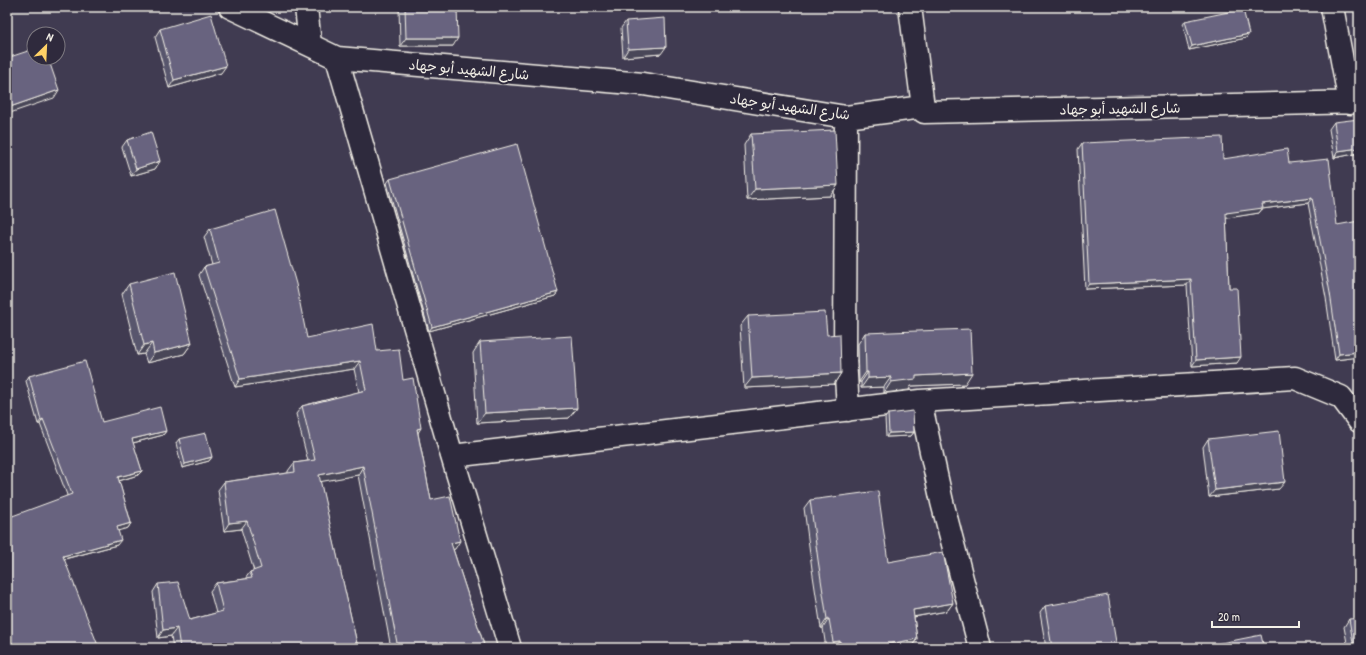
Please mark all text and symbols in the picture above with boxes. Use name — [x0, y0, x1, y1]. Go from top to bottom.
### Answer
north arrow — [26, 26, 66, 66]
text: N — [45, 29, 56, 45]
street label: شارع الشهيد أبو جهاد — [408, 54, 530, 85]
street label: شارع الشهيد أبو جهاد — [729, 88, 851, 125]
street label: شارع الشهيد أبو جهاد — [1059, 97, 1181, 120]
scale bar — [1212, 603, 1299, 629]
text: 20 m — [1218, 608, 1240, 625]

